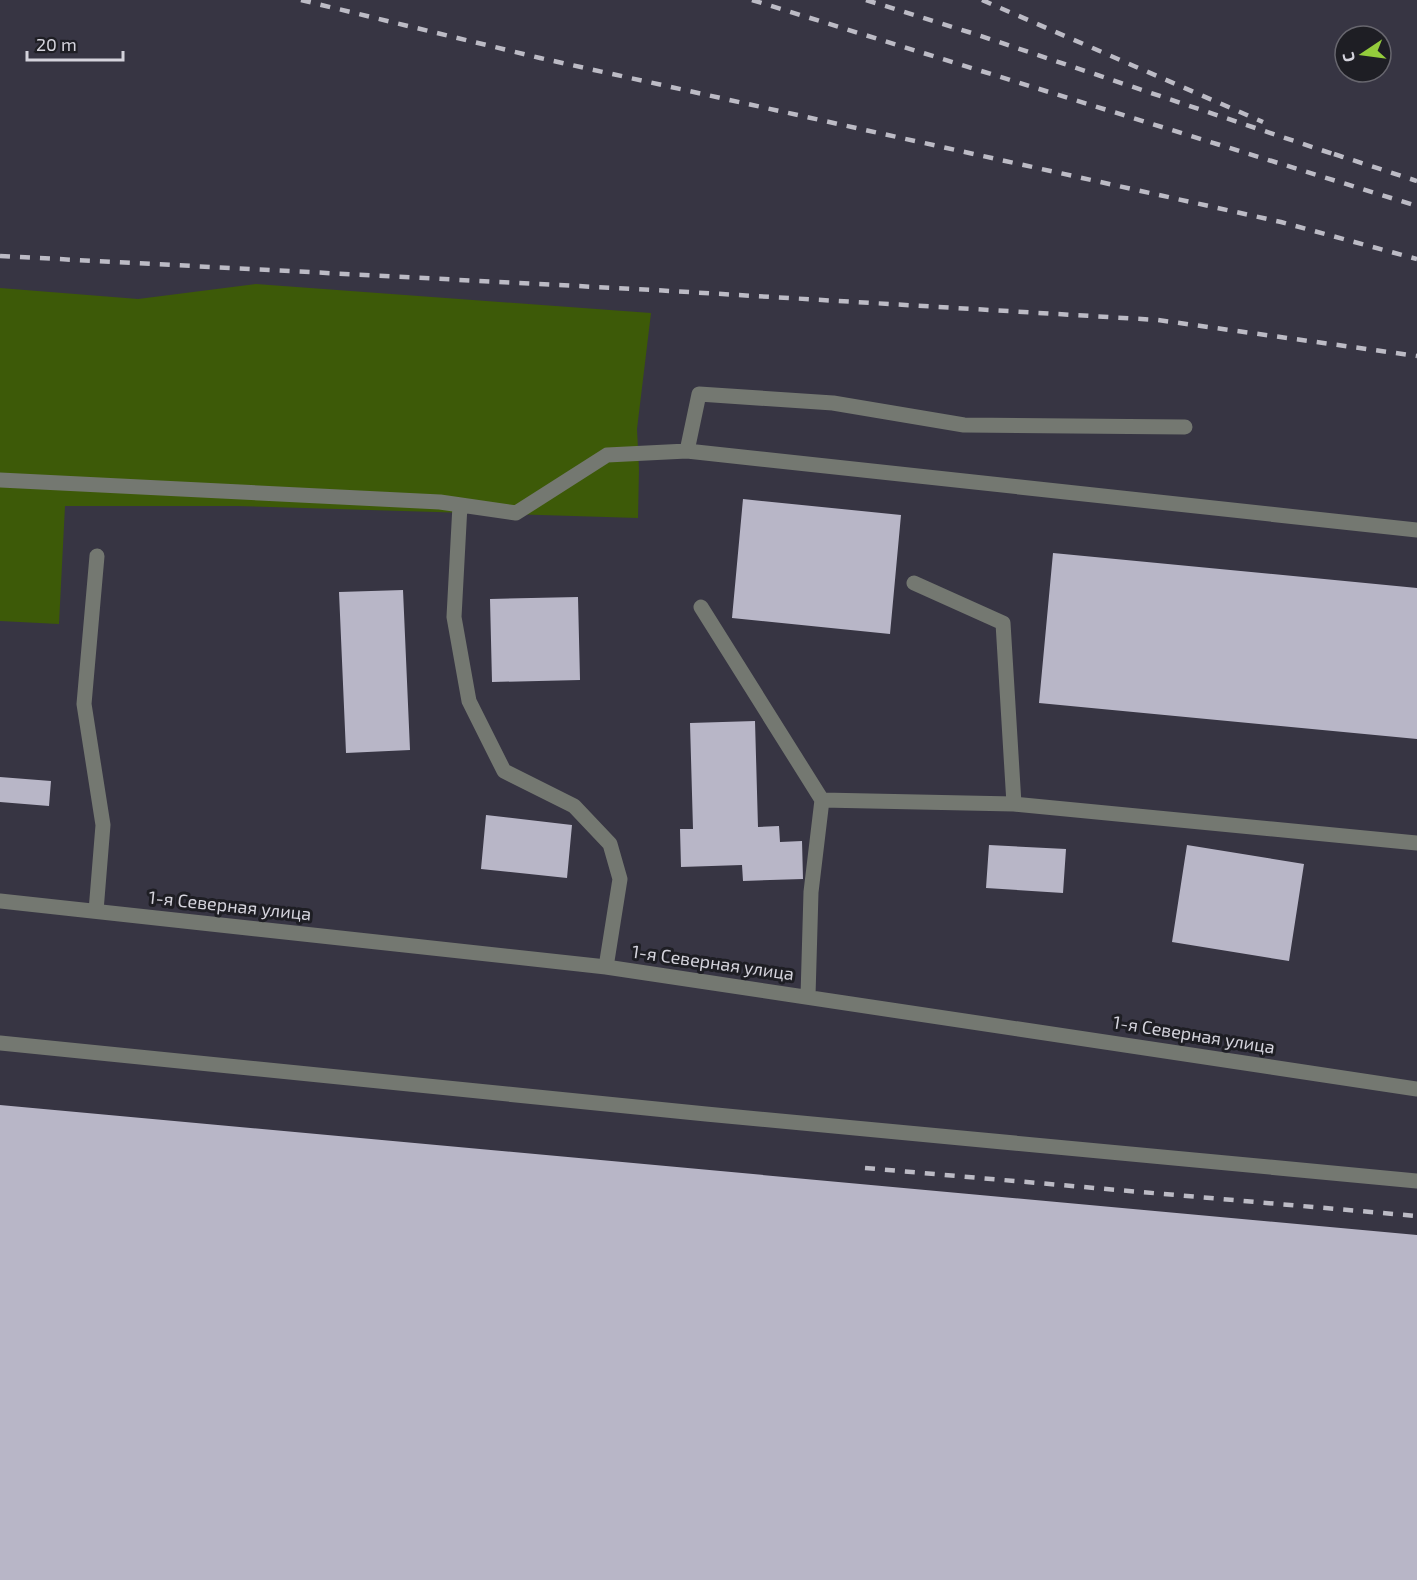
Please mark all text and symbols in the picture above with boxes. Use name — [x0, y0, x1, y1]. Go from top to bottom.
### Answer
scale bar — [27, 24, 123, 62]
north arrow — [1333, 24, 1393, 84]
text: 20 m — [36, 33, 77, 55]
text: С — [1338, 51, 1358, 64]
street label: 1-я Северная улица — [148, 886, 313, 924]
street label: 1-я Северная улица — [631, 940, 796, 984]
street label: 1-я Северная улица — [1112, 1010, 1277, 1058]

